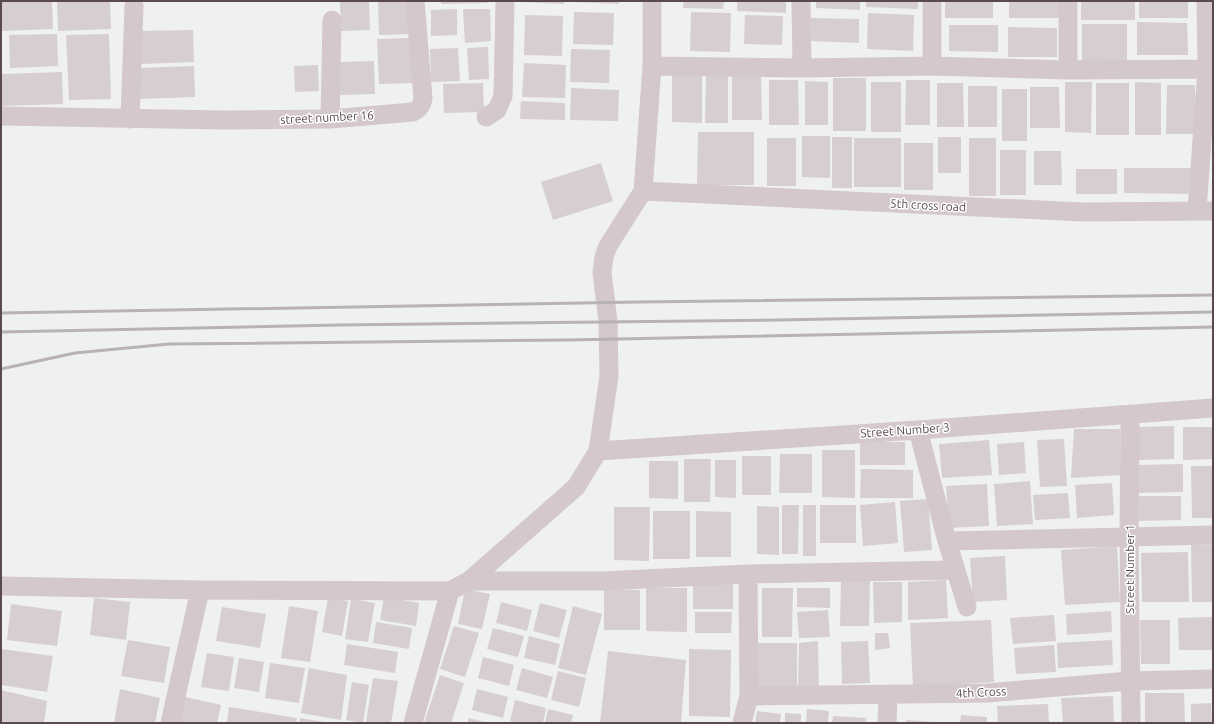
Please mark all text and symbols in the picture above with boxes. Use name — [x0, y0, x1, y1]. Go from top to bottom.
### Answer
street label: street number 16 — [280, 108, 374, 126]
street label: 5th cross road — [890, 197, 966, 213]
street label: Street Number 3 — [860, 420, 950, 440]
street label: Street Number 1 — [1123, 524, 1136, 614]
street label: 4th Cross — [955, 684, 1007, 700]

